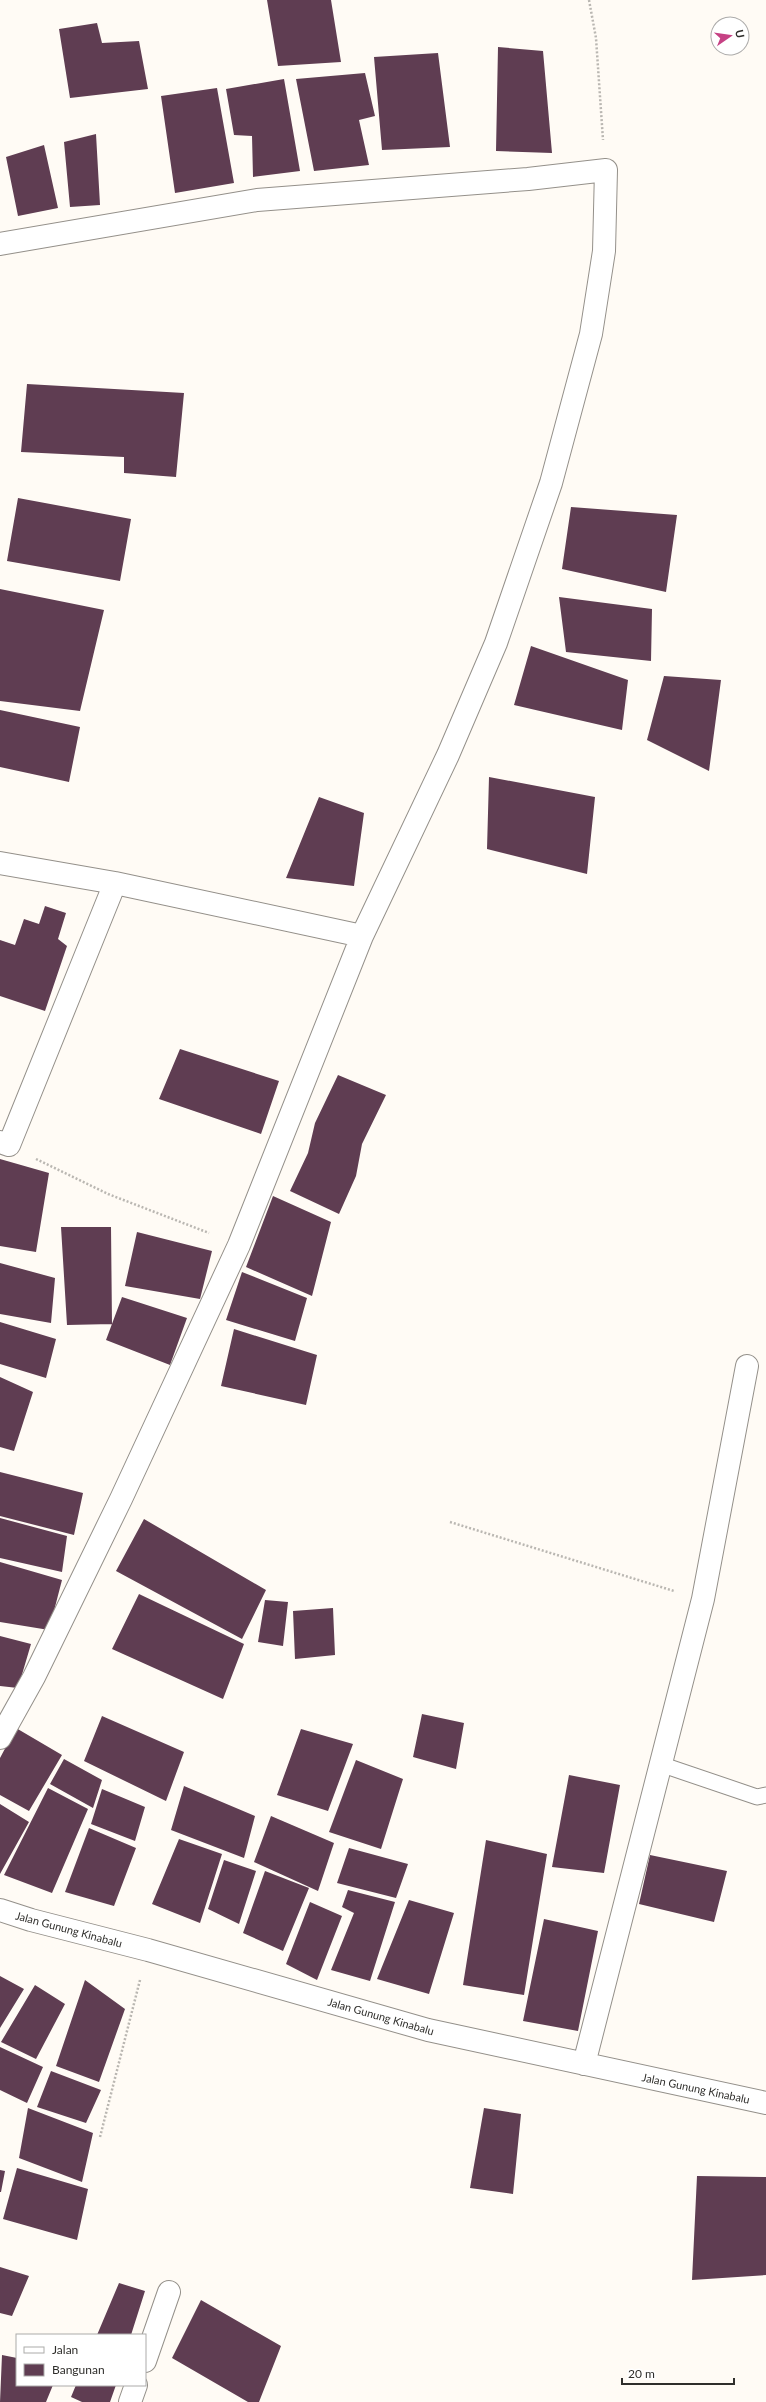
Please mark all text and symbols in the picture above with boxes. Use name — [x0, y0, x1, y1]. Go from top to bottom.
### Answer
north arrow — [710, 16, 750, 56]
text: U — [733, 28, 747, 39]
street label: Jalan Gunung Kinabalu — [14, 1909, 124, 1949]
street label: Jalan Gunung Kinabalu — [326, 1995, 436, 2037]
street label: Jalan Gunung Kinabalu — [641, 2070, 751, 2106]
legend — [16, 2334, 146, 2386]
text: Jalan — [52, 2342, 78, 2357]
scale bar — [622, 2360, 734, 2386]
text: Bangunan — [52, 2362, 105, 2377]
text: 20 m — [628, 2366, 655, 2381]

